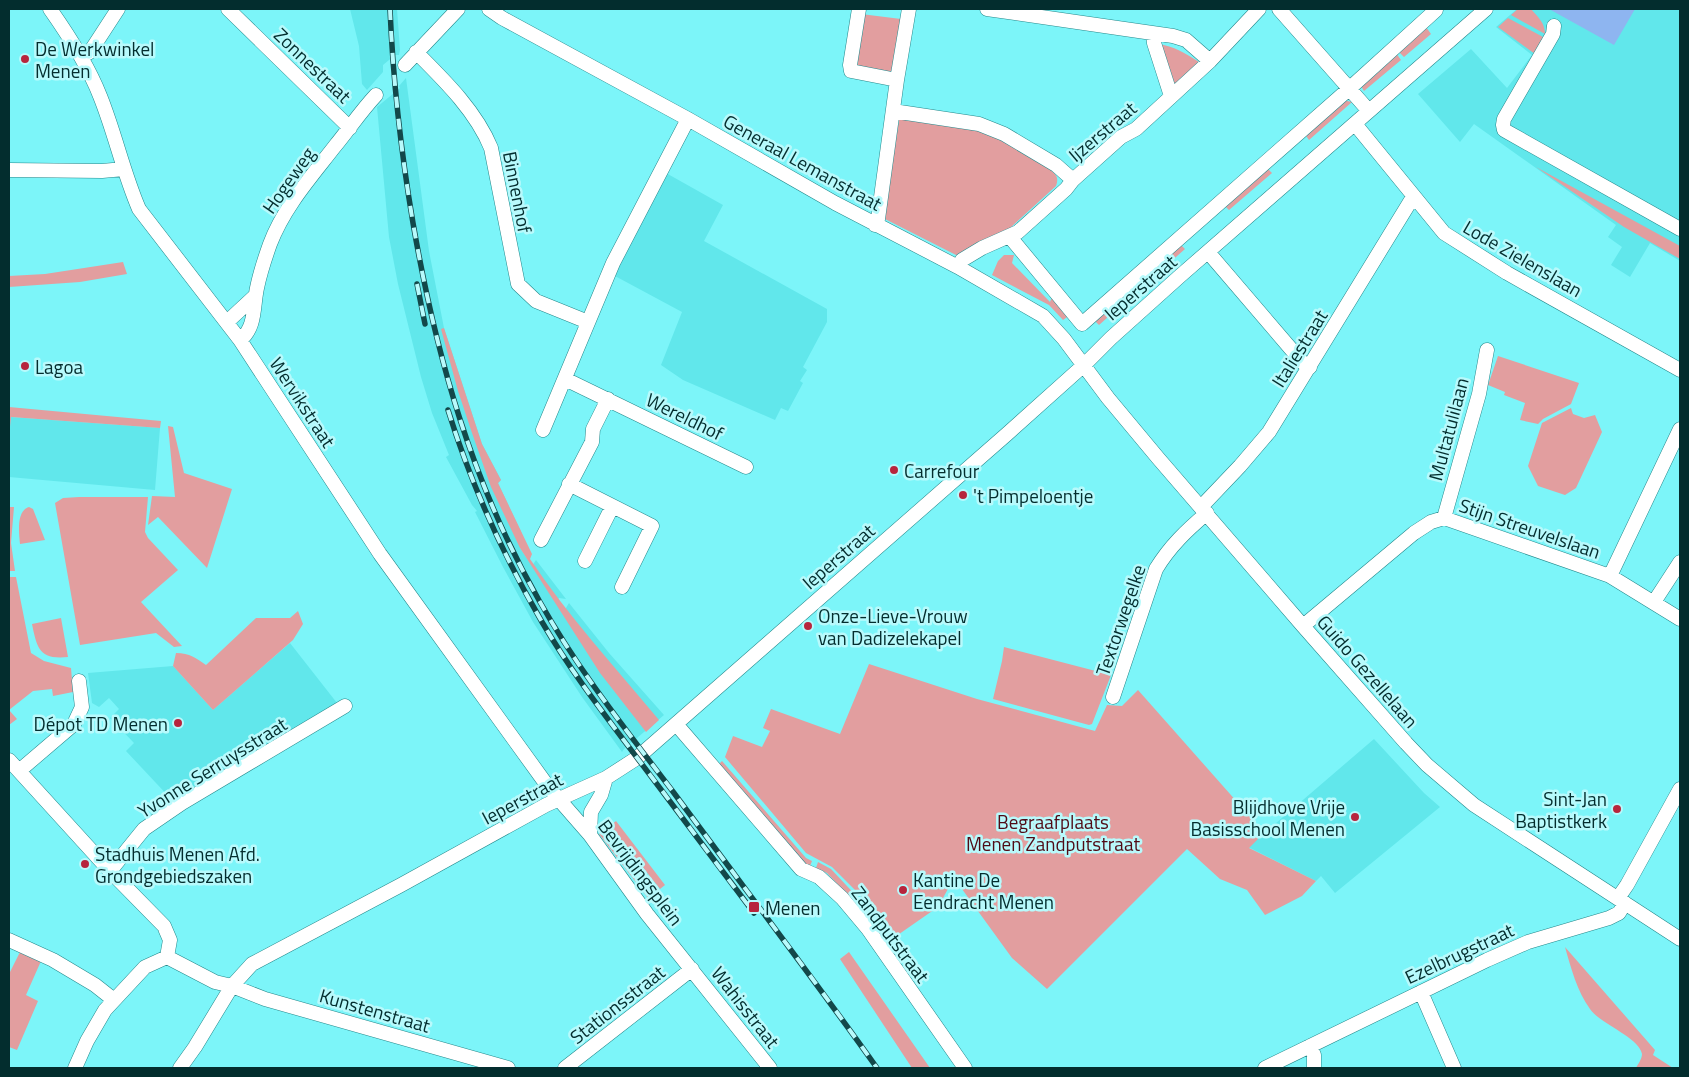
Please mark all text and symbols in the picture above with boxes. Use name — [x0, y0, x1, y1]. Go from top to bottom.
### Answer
street label: Zonnestraat — [268, 21, 358, 110]
place label: De Werkwinkel Menen — [35, 34, 154, 85]
marker: De Werkwinkel Menen — [19, 53, 31, 65]
street label: Ijzerstraat — [1062, 94, 1143, 168]
street label: Generaal Lemanstraat — [718, 106, 888, 218]
street label: Hogeweg — [254, 140, 322, 219]
street label: Binnenhof — [496, 149, 540, 236]
street label: Lode Zielenslaan — [1458, 212, 1588, 304]
street label: Ieperstraat — [1097, 247, 1183, 327]
street label: Italiestraat — [1264, 303, 1334, 392]
street label: Wervikstraat — [263, 351, 343, 453]
place label: Lagoa — [35, 352, 83, 381]
marker: Lagoa — [19, 360, 31, 372]
street label: Multatulilaan — [1420, 374, 1476, 484]
street label: Wereldhof — [641, 385, 729, 448]
place label: Carrefour — [904, 456, 980, 485]
marker: Carrefour — [888, 464, 900, 476]
place label: 't Pimpeloentje — [973, 481, 1093, 510]
marker: 't Pimpeloentje — [957, 489, 969, 501]
street label: Stijn Streuvelslaan — [1455, 490, 1605, 566]
street label: Ieperstraat — [795, 516, 881, 596]
street label: Textorwegelke — [1087, 561, 1153, 679]
place label: Onze-Lieve-Vrouw van Dadizelekapel — [818, 601, 968, 652]
street label: Guido Gezellelaan — [1311, 608, 1425, 734]
marker: Onze-Lieve-Vrouw van Dadizelekapel — [802, 620, 814, 632]
place label: Dépot TD Menen — [33, 709, 168, 738]
street label: Yvonne Serruysstraat — [132, 709, 293, 825]
marker: Dépot TD Menen — [172, 717, 184, 729]
street label: Ieperstraat — [476, 764, 568, 831]
place label: Sint-Jan Baptistkerk — [1515, 784, 1607, 835]
place label: Blijdhove Vrije Basisschool Menen — [1191, 792, 1345, 843]
marker: Sint-Jan Baptistkerk — [1611, 803, 1623, 815]
park label: Begraafplaats Menen Zandputstraat — [966, 807, 1140, 858]
marker: Blijdhove Vrije Basisschool Menen — [1349, 811, 1361, 823]
street label: Bevrijdingsplein — [591, 813, 691, 931]
place label: Stadhuis Menen Afd. Grondgebiedszaken — [95, 839, 260, 890]
marker: Stadhuis Menen Afd. Grondgebiedszaken — [79, 858, 91, 870]
place label: Kantine De Eendracht Menen — [913, 865, 1054, 916]
street label: Zandputstraat — [845, 880, 937, 989]
marker: Kantine De Eendracht Menen — [897, 884, 909, 896]
place label: Menen — [765, 893, 820, 922]
marker: Menen — [747, 900, 761, 914]
street label: Ezelbrugstraat — [1400, 915, 1519, 991]
street label: Stationsstraat — [563, 957, 671, 1051]
street label: Wahisstraat — [705, 960, 788, 1054]
street label: Kunstenstraat — [316, 980, 434, 1040]

